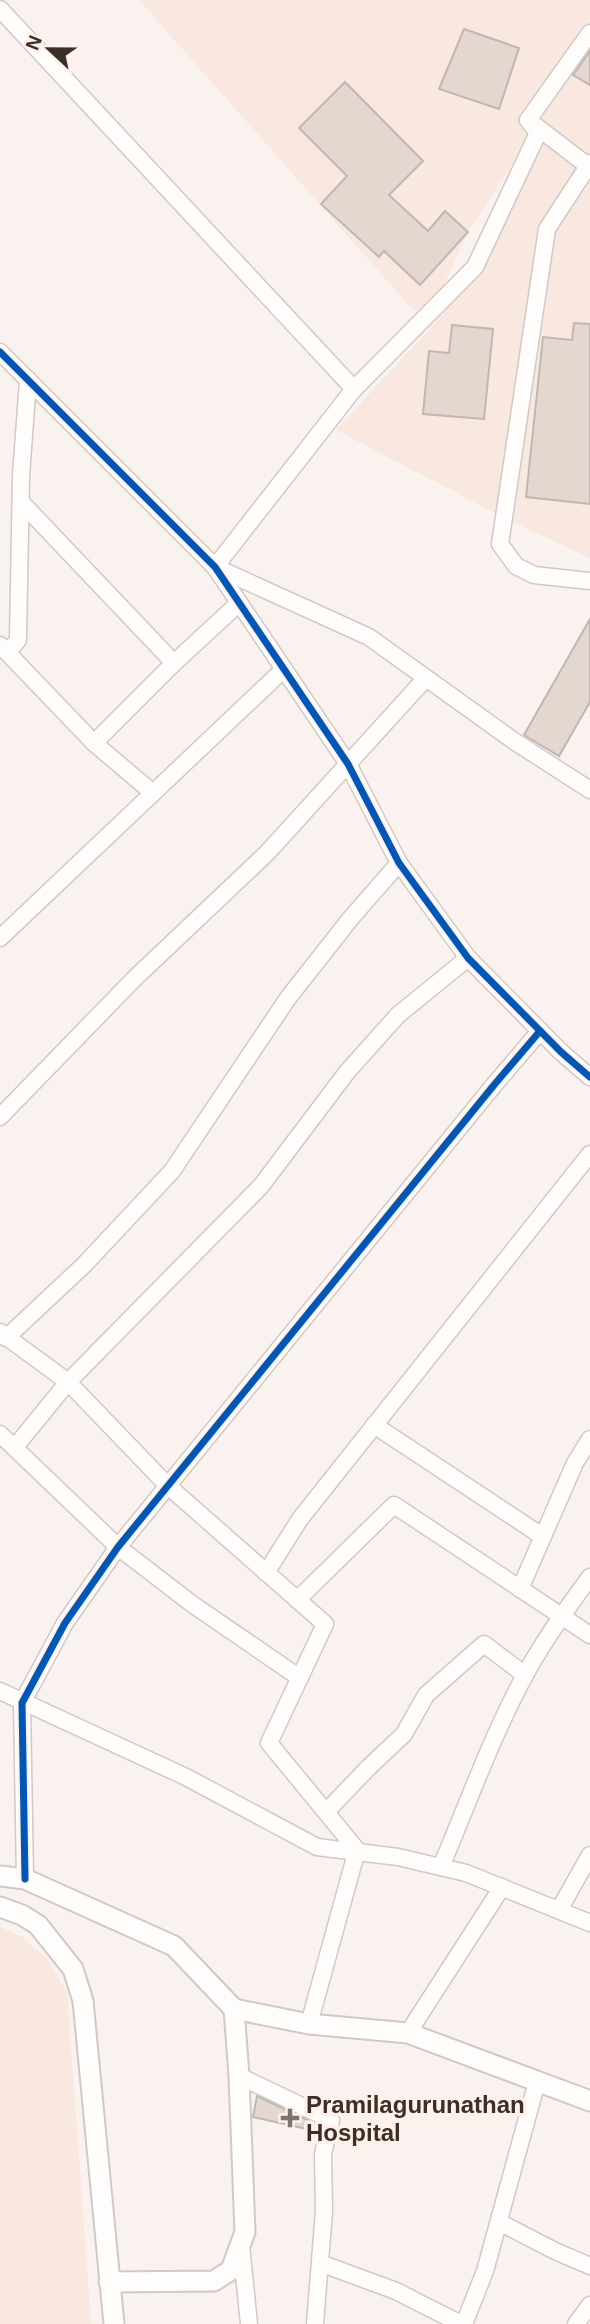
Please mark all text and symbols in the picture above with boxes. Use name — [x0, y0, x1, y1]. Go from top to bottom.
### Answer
north arrow — [14, 14, 84, 84]
text: N — [21, 33, 46, 53]
place label: Pramilagurunathan Hospital — [306, 2091, 525, 2146]
marker: Pramilagurunathan Hospital — [280, 2108, 300, 2128]

